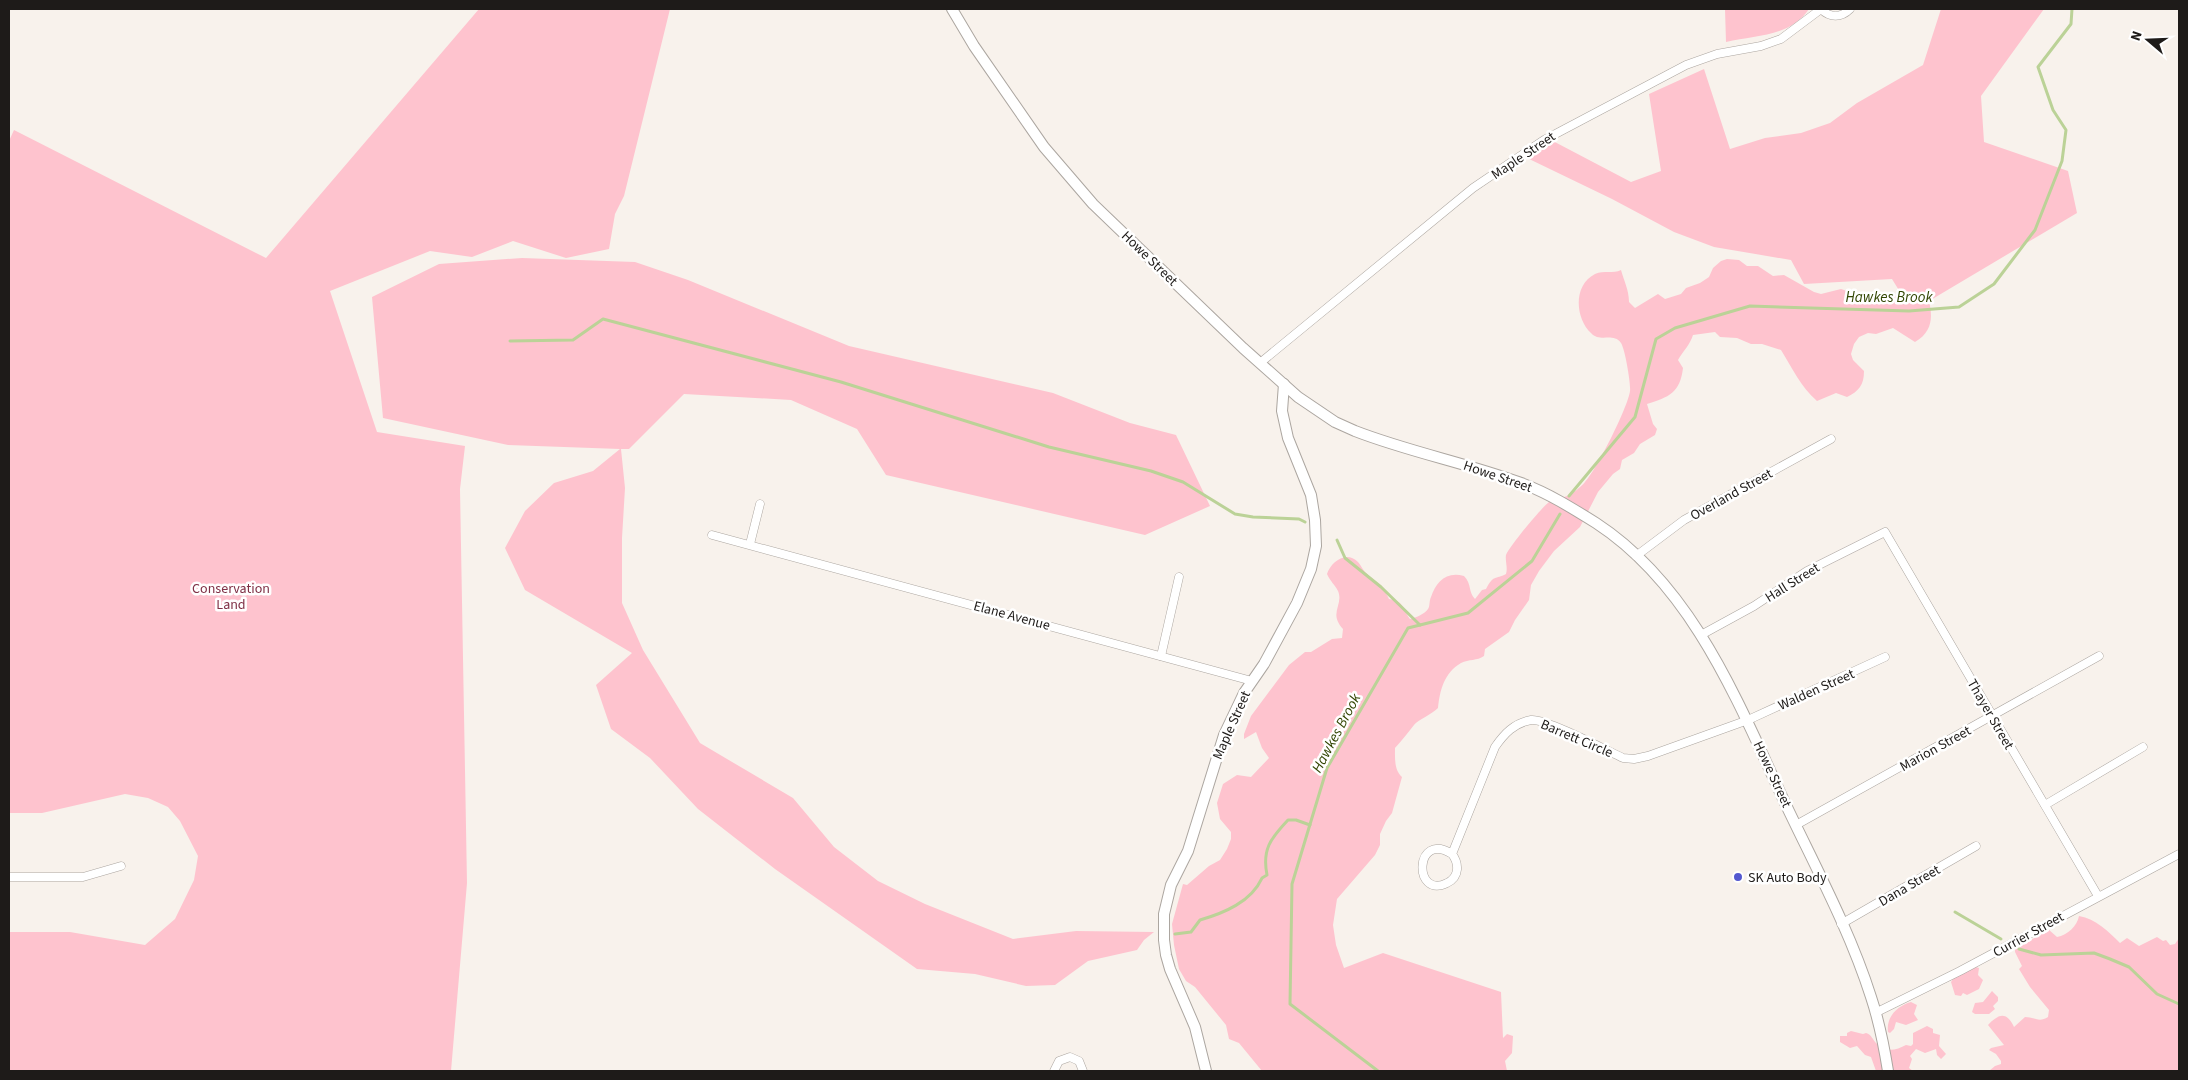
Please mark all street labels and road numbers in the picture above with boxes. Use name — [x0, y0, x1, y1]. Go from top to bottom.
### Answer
street label: Maple Street — [1488, 127, 1560, 185]
street label: Howe Street — [1117, 227, 1182, 291]
street label: Howe Street — [1461, 456, 1535, 498]
street label: Overland Street — [1687, 464, 1777, 526]
street label: Hall Street — [1761, 558, 1824, 608]
street label: Elane Avenue — [971, 596, 1052, 636]
street label: Walden Street — [1775, 664, 1858, 716]
street label: Thayer Street — [1962, 676, 2019, 754]
street label: Maple Street — [1208, 688, 1256, 763]
street label: Barrett Circle — [1537, 715, 1616, 763]
street label: Marion Street — [1896, 721, 1975, 777]
street label: Howe Street — [1748, 738, 1796, 811]
street label: Dana Street — [1875, 860, 1944, 912]
street label: Currier Street — [1989, 907, 2068, 963]

